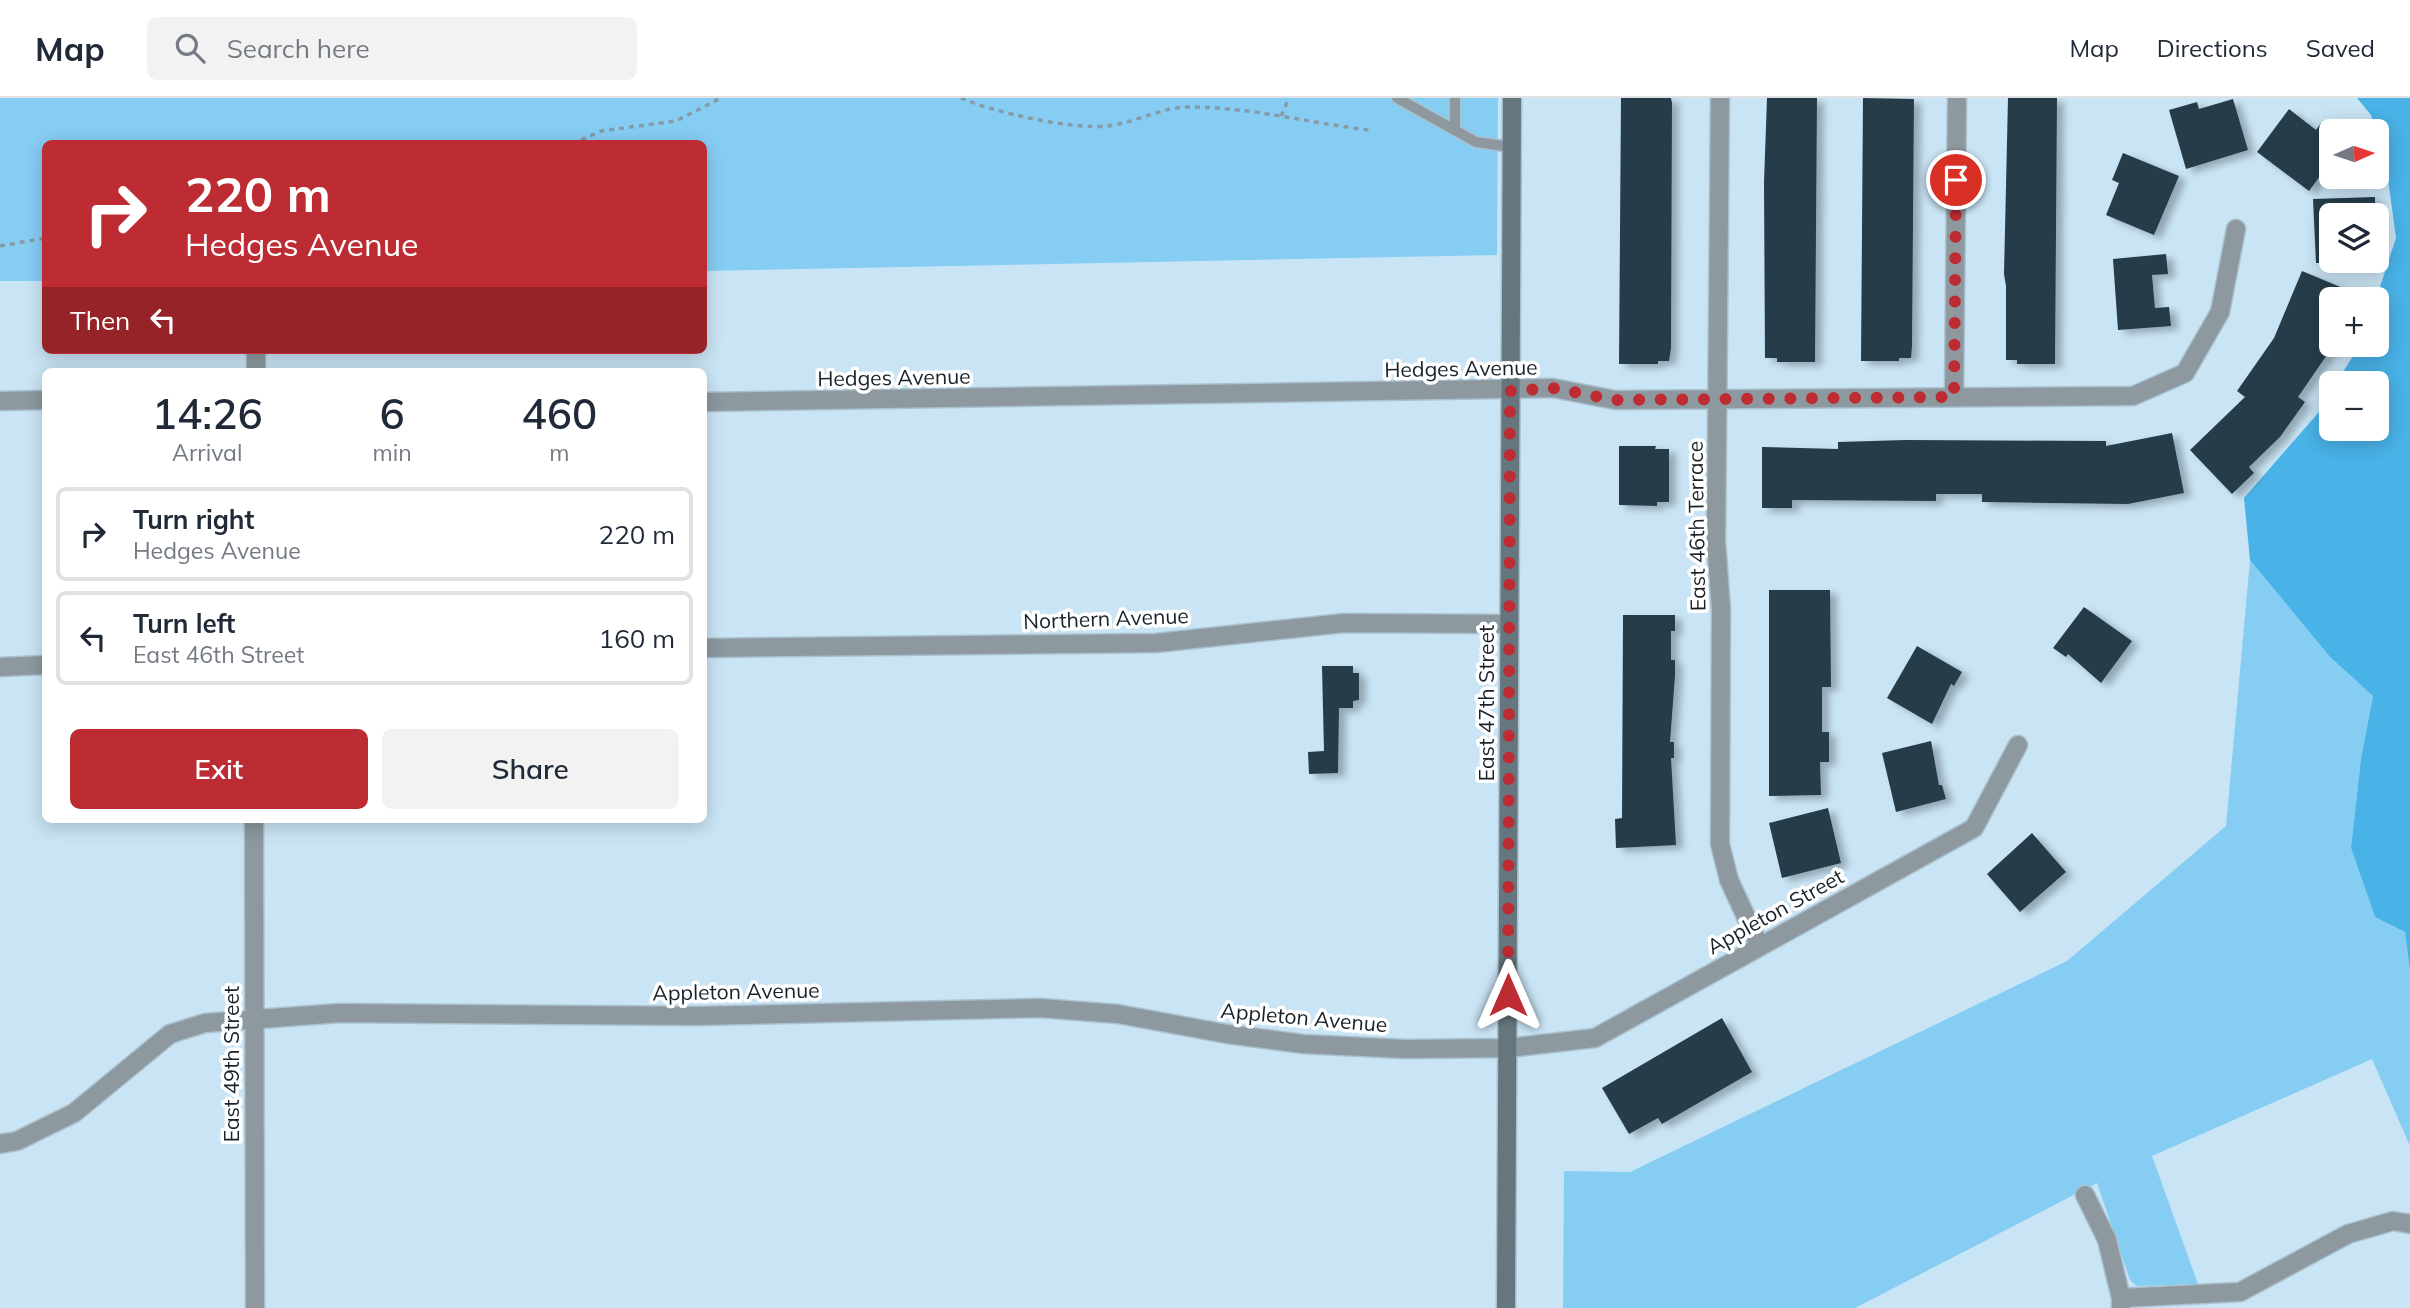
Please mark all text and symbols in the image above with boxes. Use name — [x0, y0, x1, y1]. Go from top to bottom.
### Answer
search box — [147, 17, 637, 80]
text: Map — [35, 28, 105, 69]
icon: search — [171, 29, 209, 67]
text: Search here — [227, 32, 370, 65]
text: Map — [2069, 33, 2119, 63]
text: Directions — [2157, 33, 2268, 63]
text: Saved — [2306, 33, 2375, 63]
north arrow — [2319, 119, 2389, 189]
map controls — [2319, 119, 2389, 441]
pin — [1926, 150, 1986, 210]
icon: arrive — [1937, 161, 1975, 199]
text: 220 m — [185, 163, 331, 224]
icon: right — [70, 168, 161, 259]
button: layers — [2319, 203, 2389, 273]
text: Hedges Avenue — [185, 224, 419, 264]
button: + — [2319, 287, 2389, 357]
icon: left — [144, 301, 182, 339]
text: Then — [70, 304, 130, 337]
street label: Hedges Avenue — [1384, 354, 1538, 382]
street label: Hedges Avenue — [817, 363, 971, 391]
button: − — [2319, 371, 2389, 441]
text: 14:26 — [152, 387, 263, 440]
text: 6 — [379, 387, 405, 440]
text: 460 — [522, 387, 597, 440]
text: Arrival — [172, 438, 242, 467]
text: min — [372, 438, 412, 467]
text: m — [549, 438, 569, 467]
street label: East 46th Terrace — [1682, 441, 1710, 611]
text: Turn right — [133, 503, 254, 536]
icon: right — [74, 515, 112, 553]
text: 220 m — [599, 518, 675, 551]
text: Hedges Avenue — [133, 536, 301, 565]
street label: Northern Avenue — [1023, 602, 1189, 634]
text: Turn left — [133, 607, 235, 640]
icon: left — [74, 619, 112, 657]
text: 160 m — [599, 622, 675, 655]
street label: East 47th Street — [1473, 625, 1499, 781]
text: East 46th Street — [133, 640, 304, 669]
button: Exit — [70, 729, 368, 809]
button: Share — [382, 729, 679, 809]
street label: Appleton Street — [1702, 863, 1848, 959]
position arrow — [1471, 958, 1545, 1032]
street label: Appleton Avenue — [652, 977, 820, 1005]
street label: East 49th Street — [218, 986, 244, 1142]
street label: Appleton Avenue — [1220, 997, 1388, 1037]

